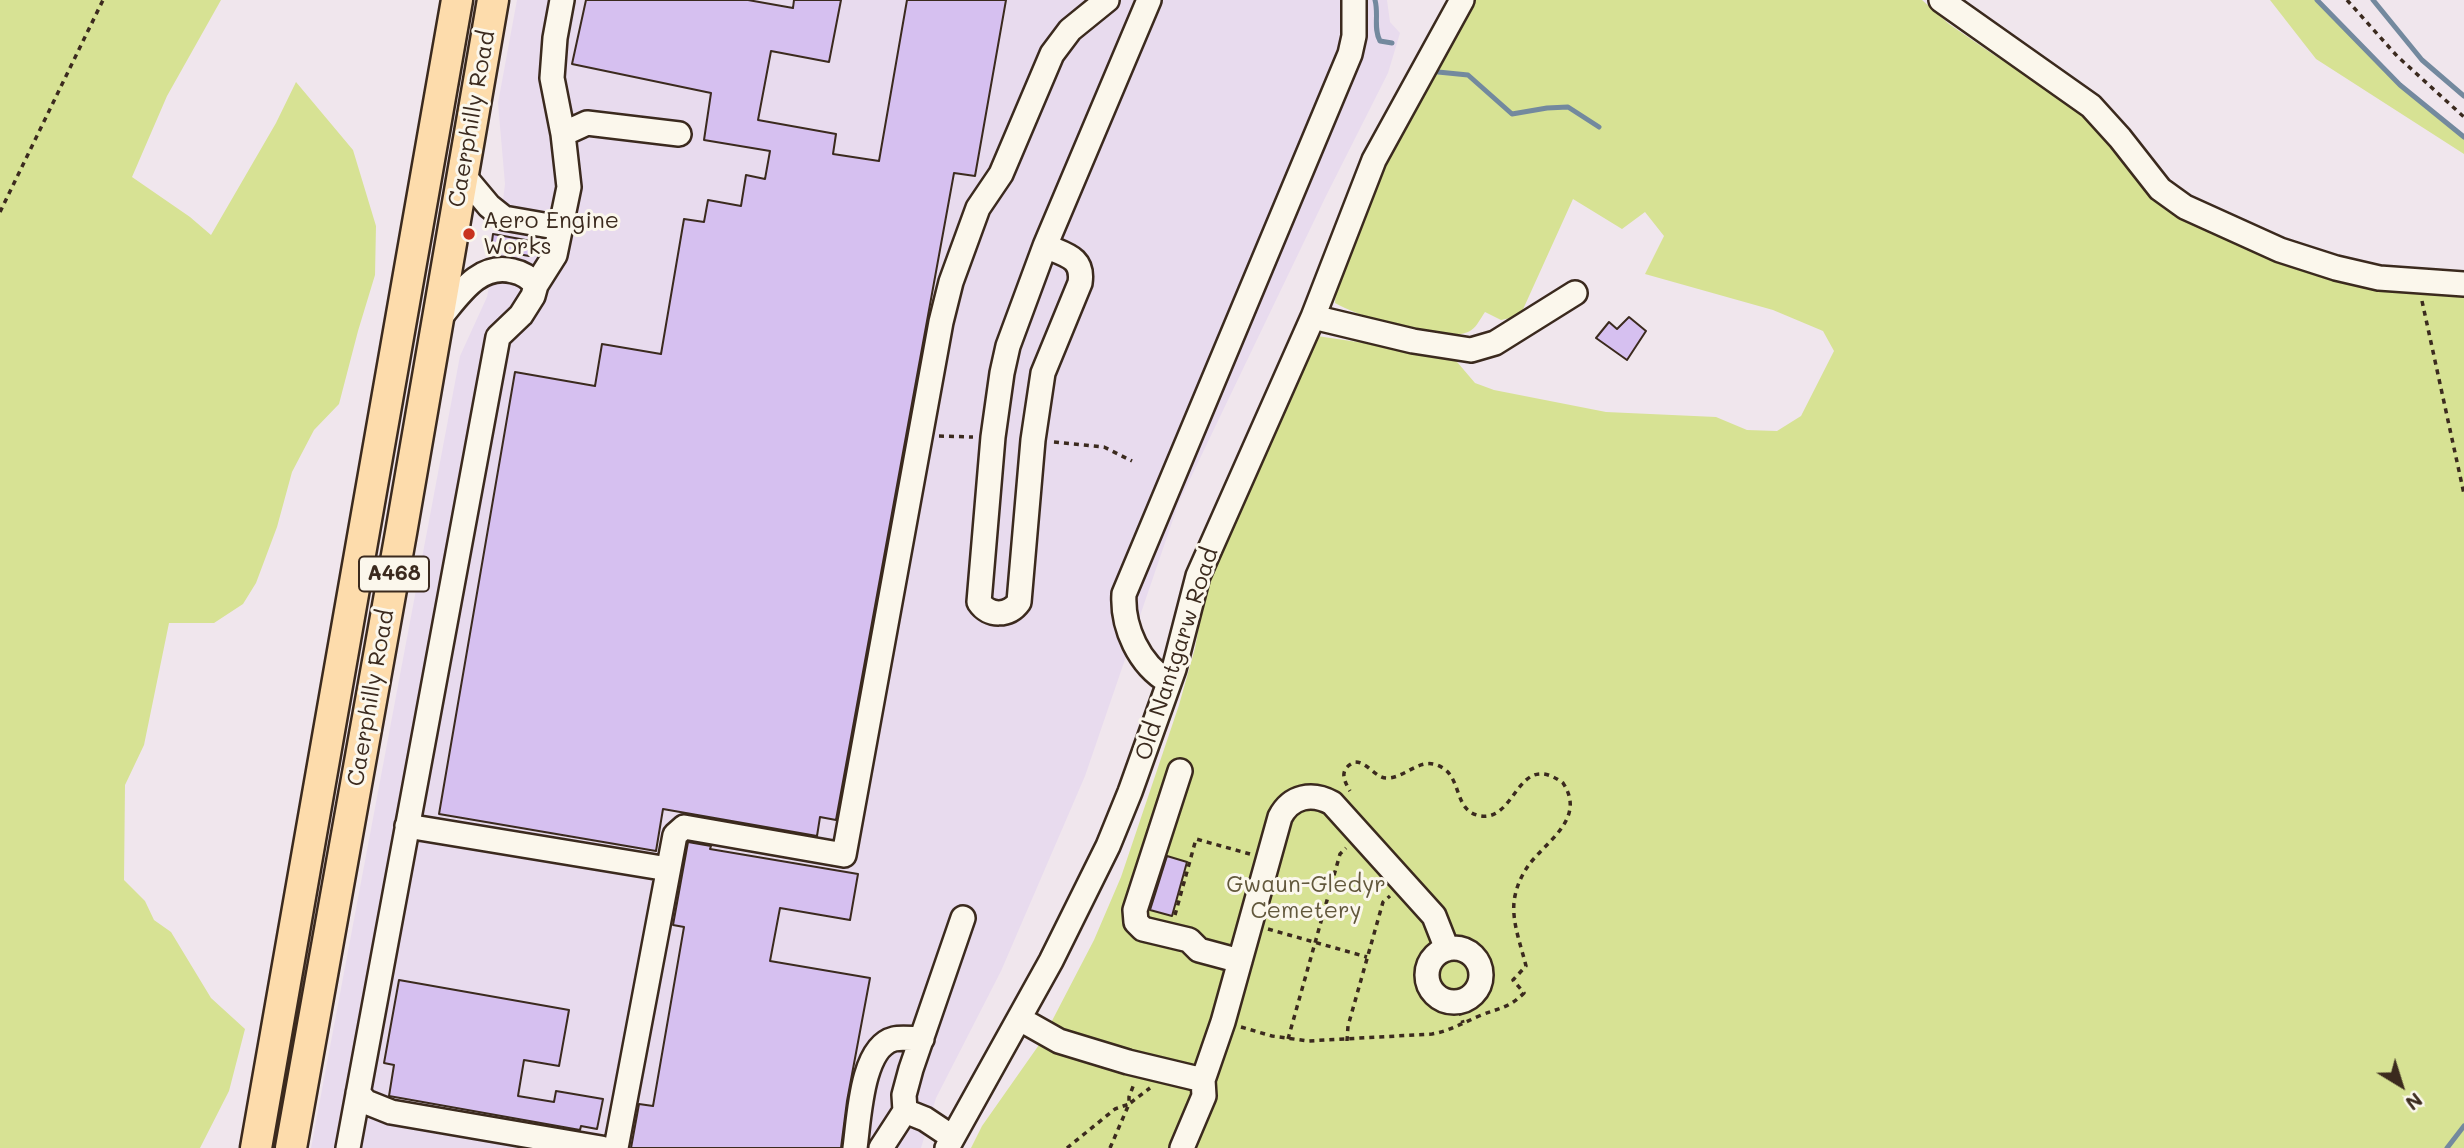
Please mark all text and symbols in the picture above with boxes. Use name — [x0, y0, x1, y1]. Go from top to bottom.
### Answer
street label: Caerphilly Road — [443, 28, 501, 210]
place label: Aero Engine Works — [483, 207, 619, 261]
marker: Aero Engine Works — [461, 226, 477, 242]
street label: Old Nantgarw Road — [1130, 544, 1224, 764]
road number: A468 — [359, 556, 429, 592]
street label: Caerphilly Road — [342, 607, 400, 789]
park label: Gwaun-Gledyr Cemetery — [1226, 871, 1386, 925]
north arrow — [2366, 1050, 2436, 1120]
text: N — [2401, 1088, 2428, 1116]

